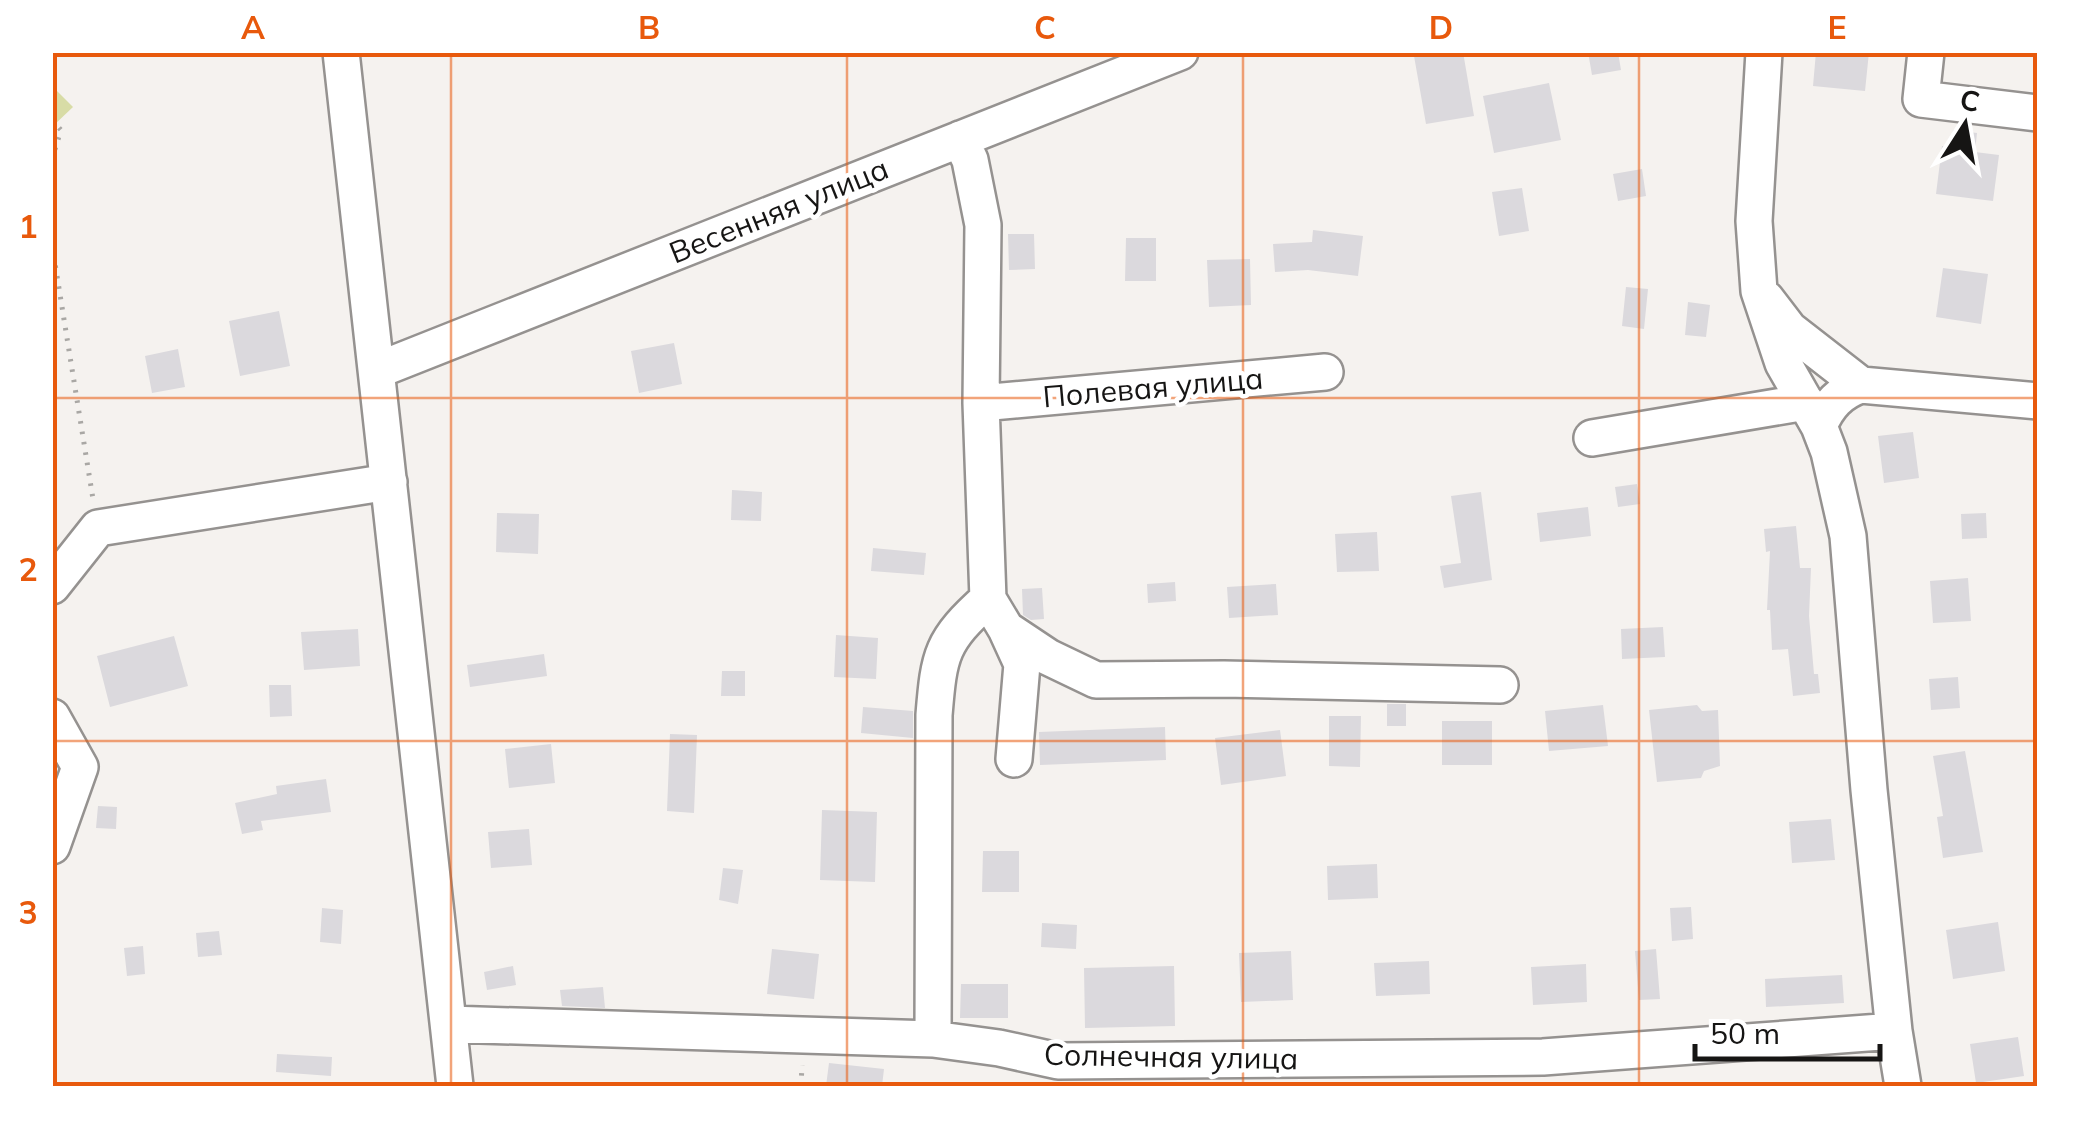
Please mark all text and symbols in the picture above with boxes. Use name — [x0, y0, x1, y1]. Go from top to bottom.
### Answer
text: A — [241, 7, 265, 47]
text: B — [638, 7, 660, 47]
text: C — [1034, 7, 1056, 47]
text: D — [1429, 7, 1453, 47]
text: E — [1827, 7, 1847, 47]
north arrow — [1915, 75, 2015, 175]
text: С — [1957, 81, 1983, 119]
street label: Весенняя улица — [664, 149, 894, 271]
text: 1 — [18, 206, 38, 246]
street label: Полевая улица — [1041, 358, 1265, 416]
text: 2 — [18, 549, 38, 589]
text: 3 — [18, 892, 38, 932]
scale bar — [1695, 999, 1880, 1061]
text: 50 m — [1710, 1014, 1780, 1052]
street label: Солнечная улица — [1044, 1035, 1299, 1077]

